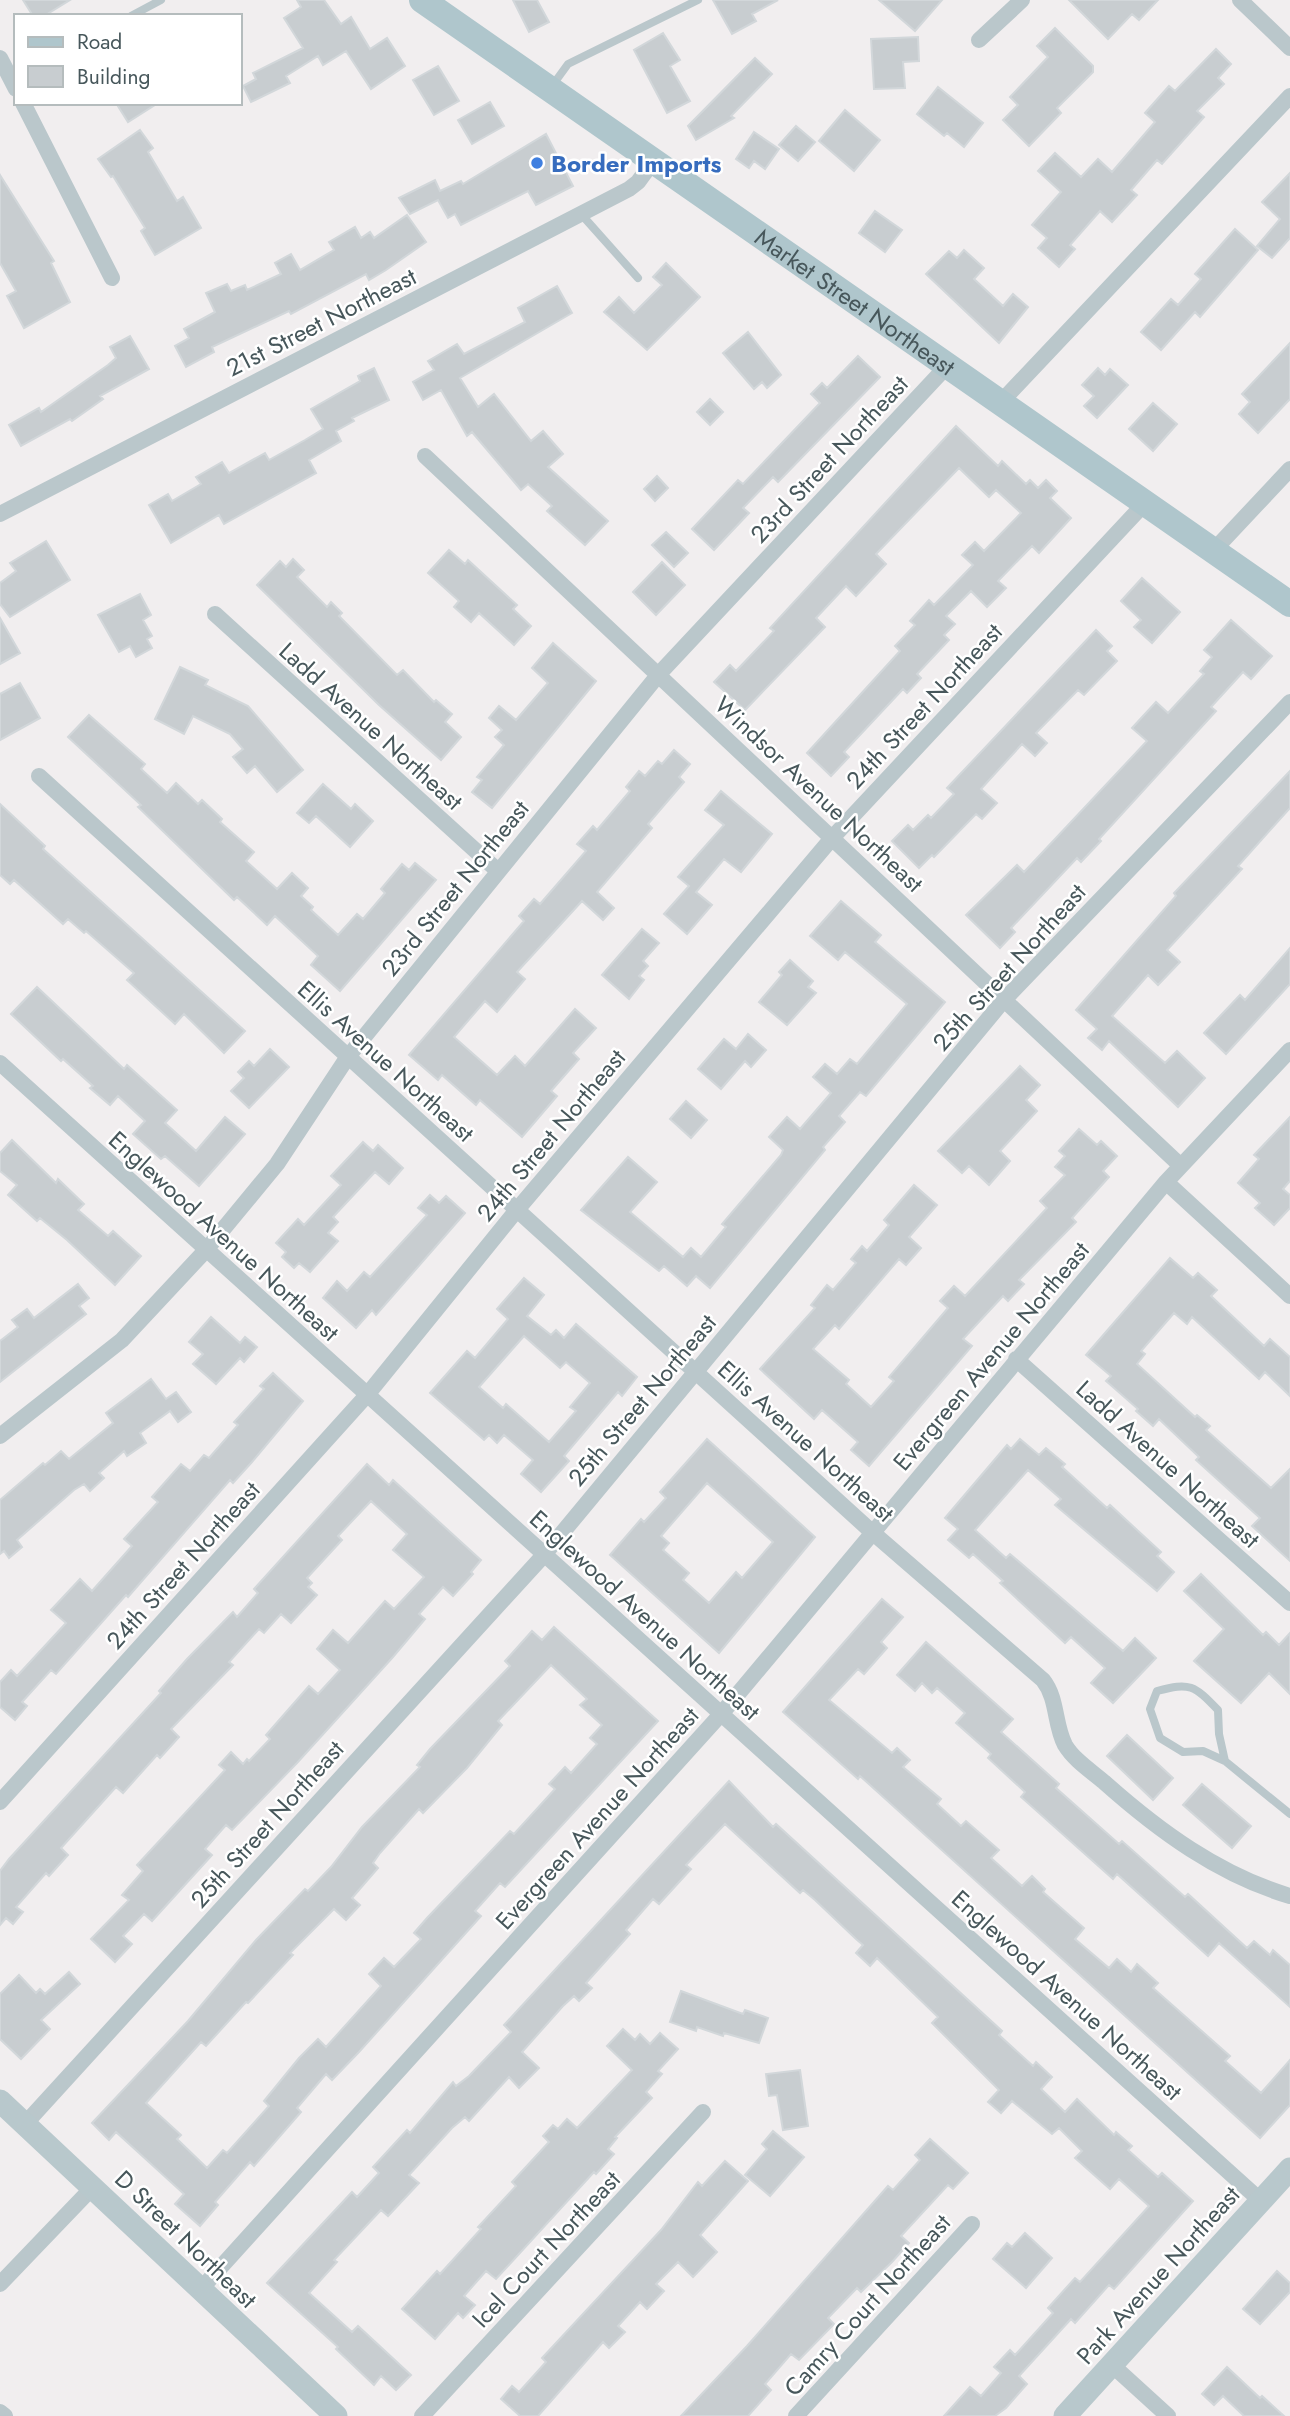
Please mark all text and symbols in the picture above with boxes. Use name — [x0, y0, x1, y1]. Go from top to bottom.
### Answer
legend — [14, 14, 242, 105]
text: Road — [77, 27, 122, 57]
text: Building — [77, 62, 150, 92]
place label: Border Imports — [551, 146, 721, 181]
marker: Border Imports — [529, 155, 545, 171]
street label: Market Street Northeast — [748, 220, 963, 384]
street label: 21st Street Northeast — [220, 259, 422, 385]
street label: 23rd Street Northeast — [742, 367, 916, 551]
street label: 24th Street Northeast — [838, 615, 1010, 797]
street label: Ladd Avenue Northeast — [271, 634, 471, 818]
street label: Windsor Avenue Northeast — [707, 688, 931, 900]
street label: 23rd Street Northeast — [373, 792, 537, 984]
street label: 25th Street Northeast — [924, 875, 1094, 1059]
street label: Ellis Avenue Northeast — [290, 972, 482, 1150]
street label: 24th Street Northeast — [468, 1041, 634, 1229]
street label: Englewood Avenue Northeast — [101, 1123, 347, 1349]
street label: Evergreen Avenue Northeast — [885, 1234, 1098, 1478]
street label: 25th Street Northeast — [560, 1306, 725, 1494]
street label: Ellis Avenue Northeast — [710, 1352, 902, 1530]
street label: Ladd Avenue Northeast — [1068, 1372, 1268, 1556]
street label: 24th Street Northeast — [98, 1473, 268, 1657]
street label: Englewood Avenue Northeast — [522, 1502, 768, 1728]
street label: Evergreen Avenue Northeast — [487, 1699, 707, 1937]
street label: 25th Street Northeast — [182, 1732, 352, 1916]
street label: Englewood Avenue Northeast — [944, 1882, 1190, 2108]
street label: D Street Northeast — [107, 2162, 265, 2316]
street label: Icel Court Northeast — [464, 2163, 628, 2335]
street label: Park Avenue Northeast — [1068, 2178, 1248, 2372]
street label: Camry Court Northeast — [776, 2206, 959, 2404]

